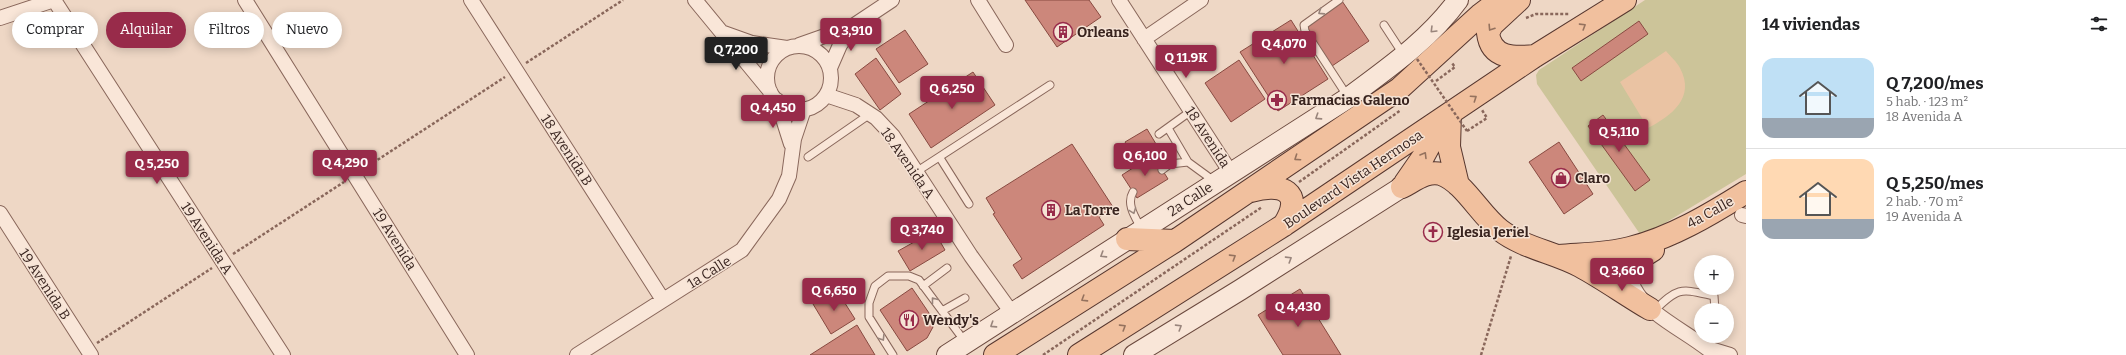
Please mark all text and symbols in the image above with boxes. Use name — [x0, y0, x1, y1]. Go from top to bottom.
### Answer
one-way arrow — [1318, 7, 1325, 15]
chip: Comprar — [12, 12, 98, 48]
chip: Alquilar — [106, 12, 186, 48]
chip: Filtros — [194, 12, 264, 48]
chip: Nuevo — [272, 12, 342, 48]
icon: filters — [2088, 13, 2110, 35]
text: 14 viviendas — [1762, 14, 1860, 35]
pin: Q 3,910 — [814, 18, 888, 52]
building icon: Orleans — [1052, 21, 1074, 43]
text: Q 3,910 — [829, 23, 873, 38]
one-way arrow — [1489, 23, 1496, 30]
place label: Orleans — [1077, 24, 1129, 41]
one-way arrow — [1579, 24, 1586, 31]
one-way arrow — [1430, 25, 1438, 33]
pin: Q 4,070 — [1247, 31, 1321, 65]
text: Q 4,070 — [1261, 36, 1307, 51]
pin: Q 7,200 — [699, 37, 773, 71]
text: Q 7,200 — [714, 42, 758, 57]
pin: Q 11.9K — [1149, 45, 1223, 79]
text: Q 11.9K — [1164, 50, 1208, 65]
text: Q 7,200/mes — [1886, 73, 1984, 94]
icon: home — [1794, 74, 1842, 122]
pin: Q 6,250 — [915, 76, 989, 110]
text: Q 6,250 — [929, 81, 975, 96]
pharmacy icon: Farmacias Galeno — [1266, 89, 1288, 111]
place label: Farmacias Galeno — [1291, 92, 1410, 109]
text: 5 hab. · 123 m² — [1886, 94, 1968, 109]
pin: Q 4,450 — [736, 95, 810, 129]
one-way arrow — [1470, 95, 1477, 102]
text: Q 4,450 — [750, 100, 796, 115]
street label: 18 Avenida — [1181, 103, 1234, 171]
text: 18 Avenida A — [1886, 109, 1963, 124]
street label: 18 Avenida B — [537, 111, 596, 189]
one-way arrow — [1315, 112, 1322, 119]
pin: Q 5,110 — [1582, 119, 1656, 153]
text: Q 5,110 — [1598, 124, 1640, 139]
street label: 18 Avenida A — [877, 125, 938, 202]
street label: Boulevard Vista Hermosa — [1280, 126, 1426, 232]
pin: Q 6,100 — [1108, 143, 1182, 177]
text: Q 6,100 — [1123, 148, 1167, 163]
pin: Q 4,290 — [308, 150, 382, 184]
pin: Q 5,250 — [120, 151, 194, 185]
one-way arrow — [1419, 152, 1427, 159]
one-way arrow — [1294, 153, 1301, 161]
text: Q 4,290 — [322, 155, 368, 170]
text: Q 5,250 — [135, 156, 179, 171]
shop icon: Claro — [1550, 167, 1572, 189]
place label: Claro — [1575, 170, 1610, 187]
text: Q 5,250/mes — [1886, 173, 1984, 194]
icon: home — [1794, 175, 1842, 223]
street label: 2a Calle — [1165, 179, 1216, 220]
street label: 4a Calle — [1684, 193, 1737, 232]
text: 2 hab. · 70 m² — [1886, 194, 1963, 209]
street label: 19 Avenida A — [177, 199, 236, 277]
building icon: La Torre — [1040, 199, 1062, 221]
place label: La Torre — [1065, 202, 1120, 219]
street label: 19 Avenida — [369, 205, 420, 274]
one-way arrow — [1128, 208, 1136, 215]
text: 19 Avenida A — [1886, 209, 1962, 224]
pin: Q 3,740 — [885, 217, 959, 251]
church icon: Iglesia Jeriel — [1422, 221, 1444, 243]
text: Q 3,740 — [900, 222, 944, 237]
place label: Iglesia Jeriel — [1447, 224, 1529, 241]
street label: 19 Avenida B — [15, 246, 74, 323]
one-way arrow — [1100, 250, 1107, 258]
street label: 1a Calle — [684, 252, 734, 292]
one-way arrow — [1229, 254, 1236, 262]
map controls — [1694, 255, 1734, 343]
button: + — [1694, 255, 1734, 295]
one-way arrow — [1285, 256, 1292, 264]
pin: Q 3,660 — [1585, 258, 1659, 292]
text: Q 3,660 — [1599, 263, 1645, 278]
pin: Q 6,650 — [797, 278, 871, 312]
text: Q 6,650 — [811, 283, 857, 298]
one-way arrow — [1081, 294, 1088, 302]
pin: Q 4,430 — [1261, 294, 1335, 328]
one-way arrow — [932, 298, 939, 305]
text: Q 4,430 — [1275, 299, 1321, 314]
button: − — [1694, 303, 1734, 343]
restaurant icon: Wendy's — [898, 309, 920, 331]
place label: Wendy's — [923, 312, 979, 329]
one-way arrow — [990, 320, 997, 328]
one-way arrow — [1119, 324, 1126, 331]
one-way arrow — [1175, 325, 1182, 332]
one-way arrow — [877, 334, 885, 341]

